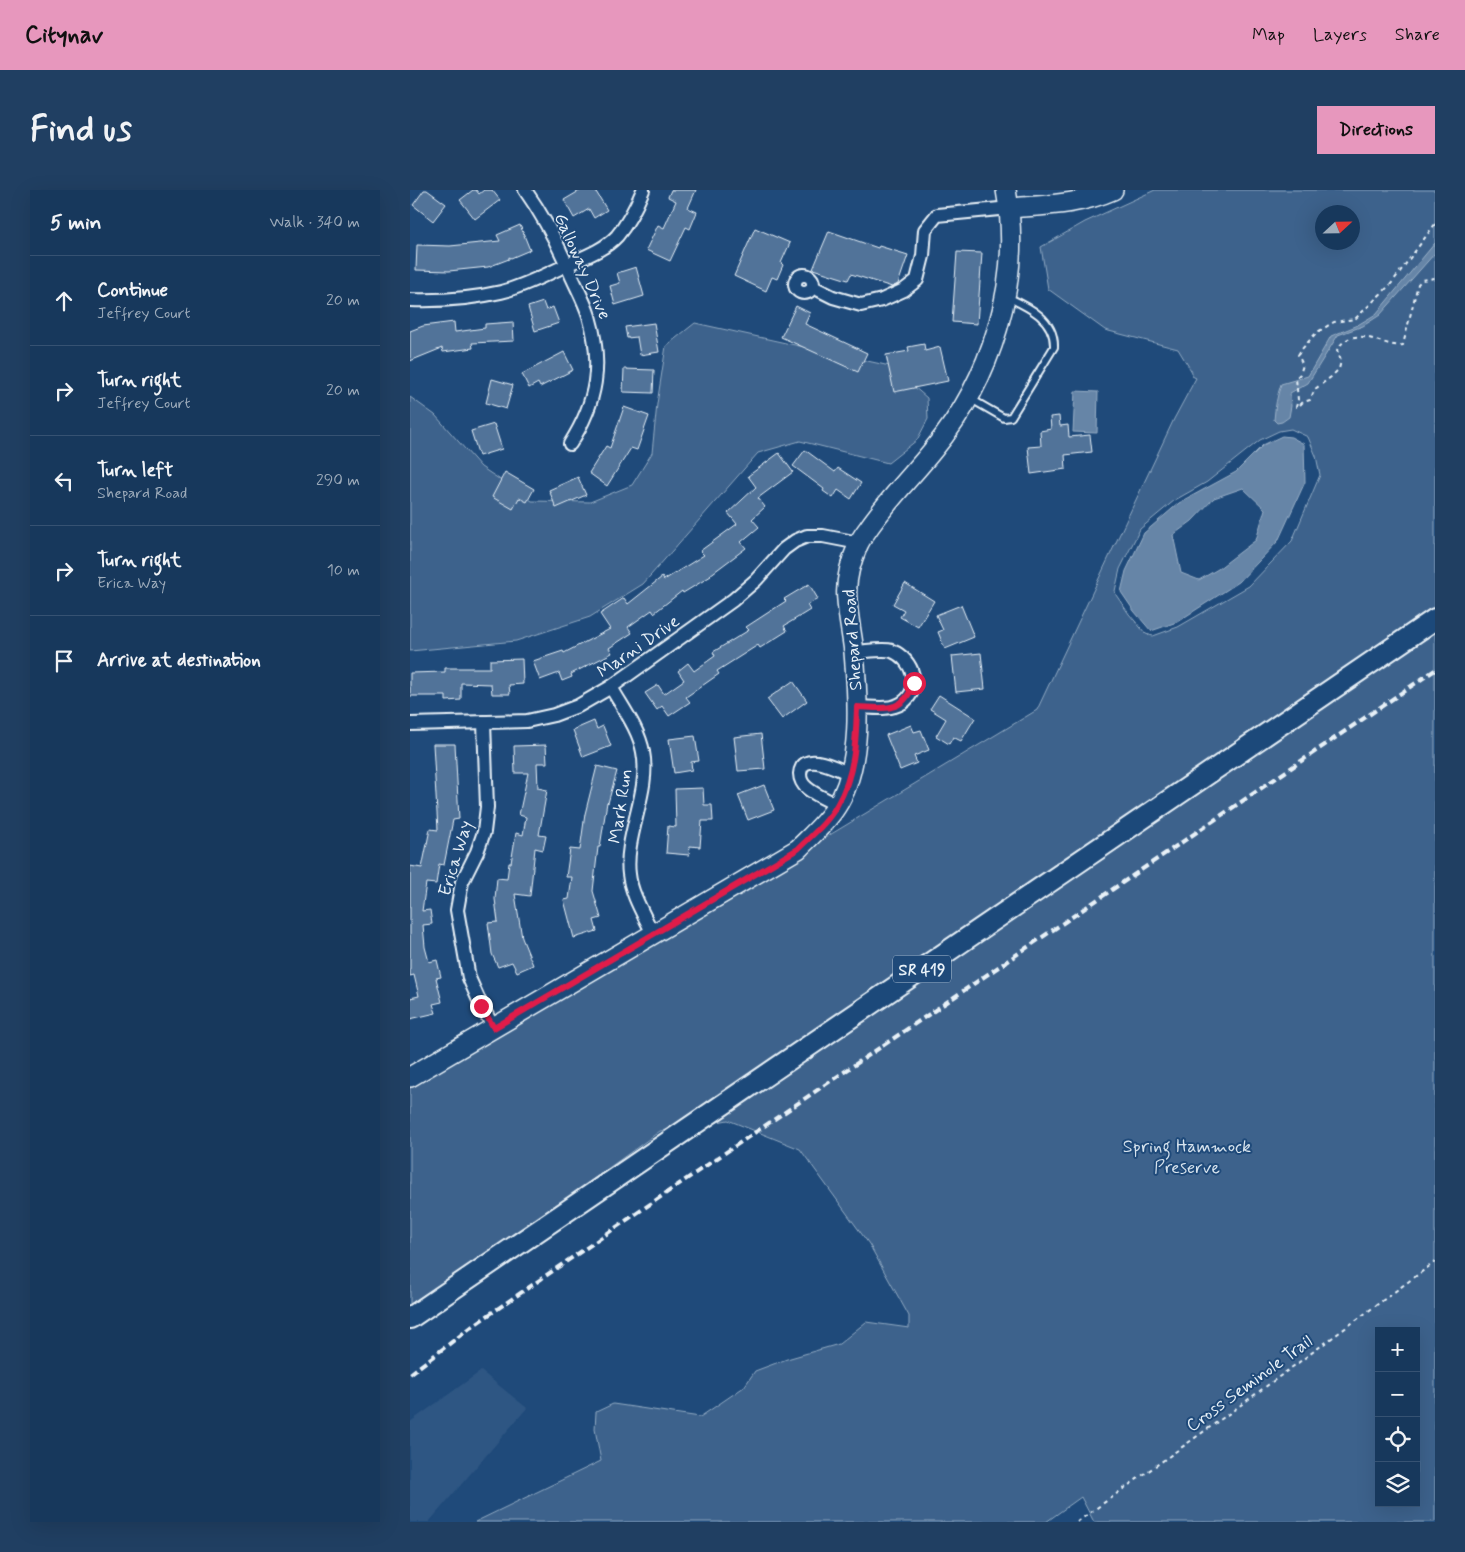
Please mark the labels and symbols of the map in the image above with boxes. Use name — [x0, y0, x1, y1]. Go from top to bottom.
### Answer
north arrow — [1315, 205, 1360, 250]
street label: Galloway Drive — [548, 209, 616, 323]
street label: Shepard Road — [837, 588, 869, 691]
street label: Marni Drive — [593, 610, 685, 684]
route start — [903, 672, 926, 695]
street label: Mark Run — [603, 767, 639, 845]
street label: Erica Way — [433, 818, 479, 899]
road number: SR 419 — [893, 956, 951, 982]
route end — [470, 995, 493, 1018]
park label: Spring Hammock Preserve — [1123, 1135, 1251, 1180]
street label: Cross Seminole Trail — [1182, 1330, 1318, 1438]

